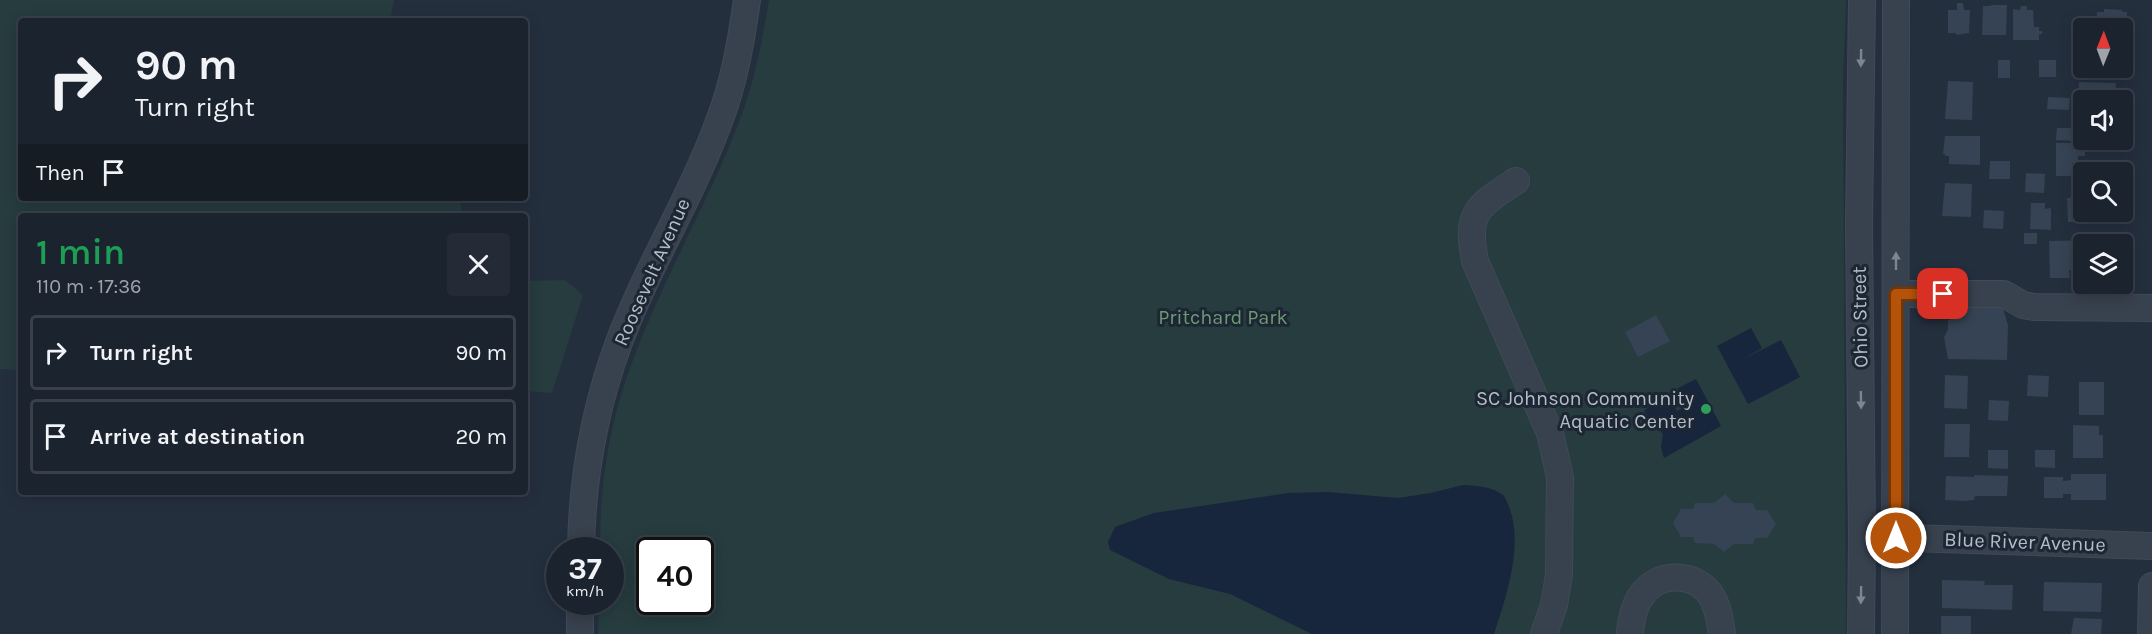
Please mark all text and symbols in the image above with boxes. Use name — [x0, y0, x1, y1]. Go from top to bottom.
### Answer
north arrow — [2073, 18, 2133, 78]
map controls — [2073, 18, 2133, 294]
text: 90 m — [135, 40, 238, 90]
icon: right — [36, 42, 114, 120]
one-way arrow — [1856, 49, 1866, 68]
button: sound — [2073, 90, 2133, 150]
text: Turn right — [135, 91, 255, 123]
icon: arrive — [97, 156, 130, 189]
text: Then — [36, 160, 85, 186]
button: search — [2073, 162, 2133, 222]
street label: Roosevelt Avenue — [609, 195, 695, 349]
text: 1 min — [36, 231, 125, 273]
button: close — [447, 233, 510, 296]
button: layers — [2073, 234, 2133, 294]
one-way arrow — [1891, 251, 1901, 270]
street label: Ohio Street — [1848, 266, 1872, 368]
pin — [1917, 268, 1968, 319]
text: 110 m · 17:36 — [36, 275, 142, 298]
icon: arrive — [1926, 277, 1959, 310]
park label: Pritchard Park — [1158, 306, 1288, 329]
icon: right — [39, 336, 72, 369]
text: Turn right — [90, 340, 193, 366]
text: 90 m — [455, 340, 507, 366]
place label: SC Johnson Community Aquatic Center — [1476, 387, 1695, 433]
one-way arrow — [1856, 391, 1866, 410]
marker: SC Johnson Community Aquatic Center — [1699, 402, 1713, 416]
icon: arrive — [39, 420, 72, 453]
text: Arrive at destination — [90, 424, 305, 450]
text: 20 m — [455, 424, 507, 450]
position arrow — [1864, 506, 1928, 570]
street label: Blue River Avenue — [1944, 528, 2106, 556]
speed limit sign: 40 — [636, 537, 714, 615]
text: 37 — [568, 551, 602, 587]
text: km/h — [566, 582, 604, 600]
one-way arrow — [1857, 586, 1866, 605]

